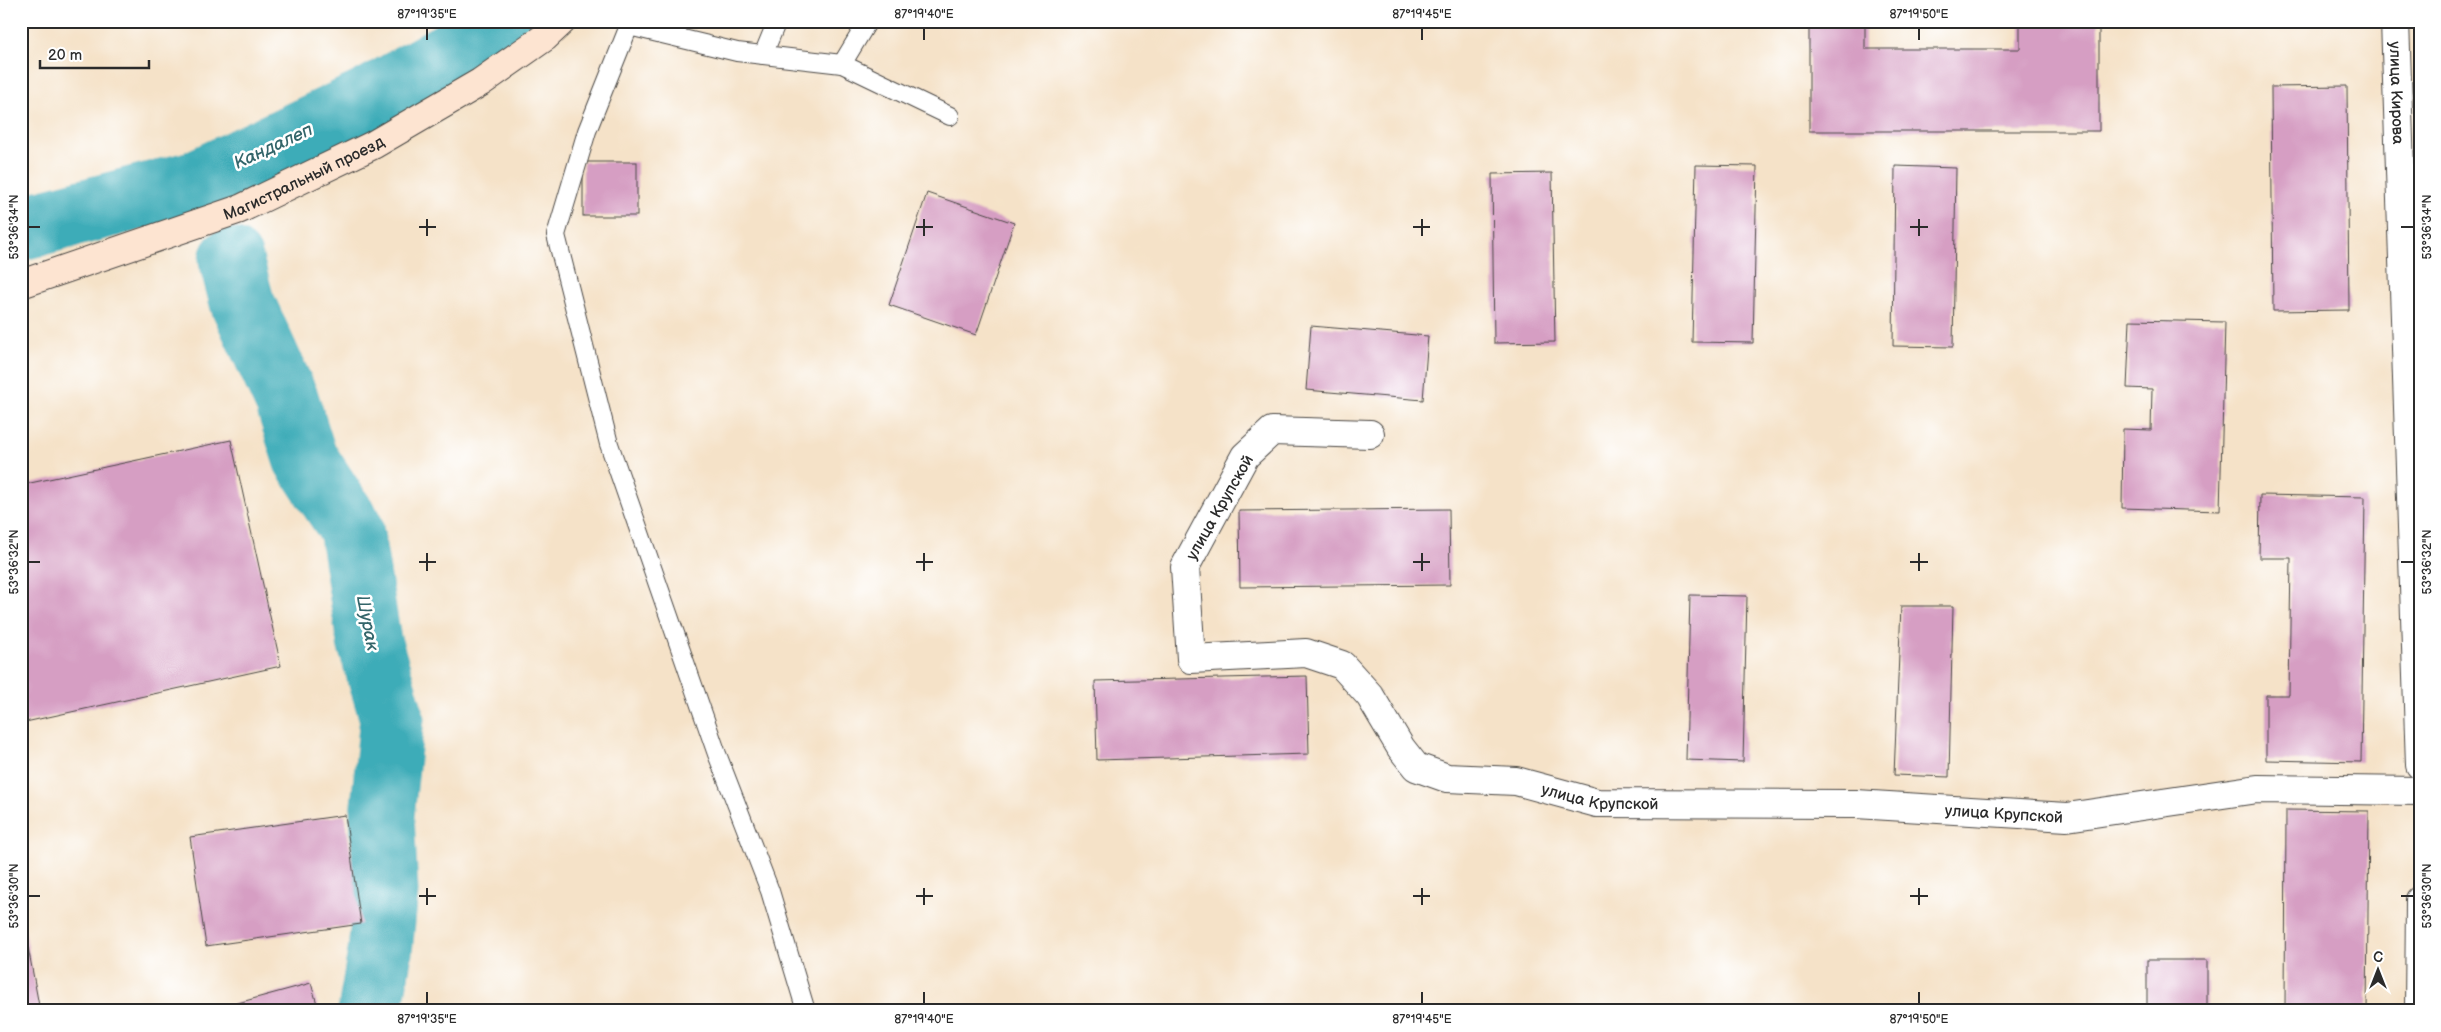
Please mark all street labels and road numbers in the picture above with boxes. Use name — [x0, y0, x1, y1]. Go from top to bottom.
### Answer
street label: улица Кирова — [2385, 41, 2407, 145]
street label: Магистральный проезд — [221, 132, 388, 225]
street label: улица Крупской — [1183, 452, 1258, 564]
street label: улица Крупской — [1539, 780, 1658, 814]
street label: улица Крупской — [1944, 801, 2064, 828]

